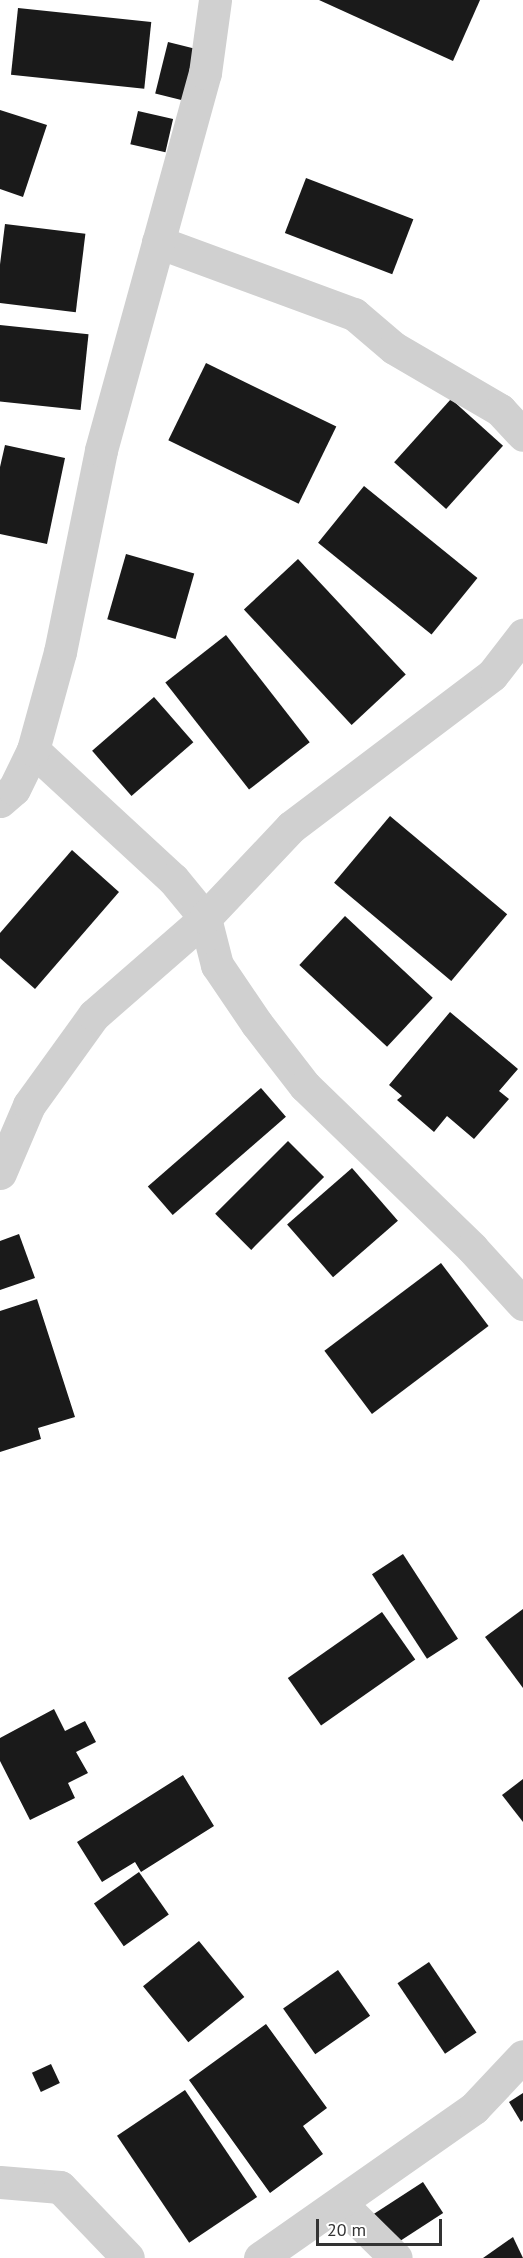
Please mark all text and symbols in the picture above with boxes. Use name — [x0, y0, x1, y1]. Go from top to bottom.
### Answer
scale bar — [319, 2207, 445, 2245]
text: 20 m — [327, 2218, 366, 2241]

